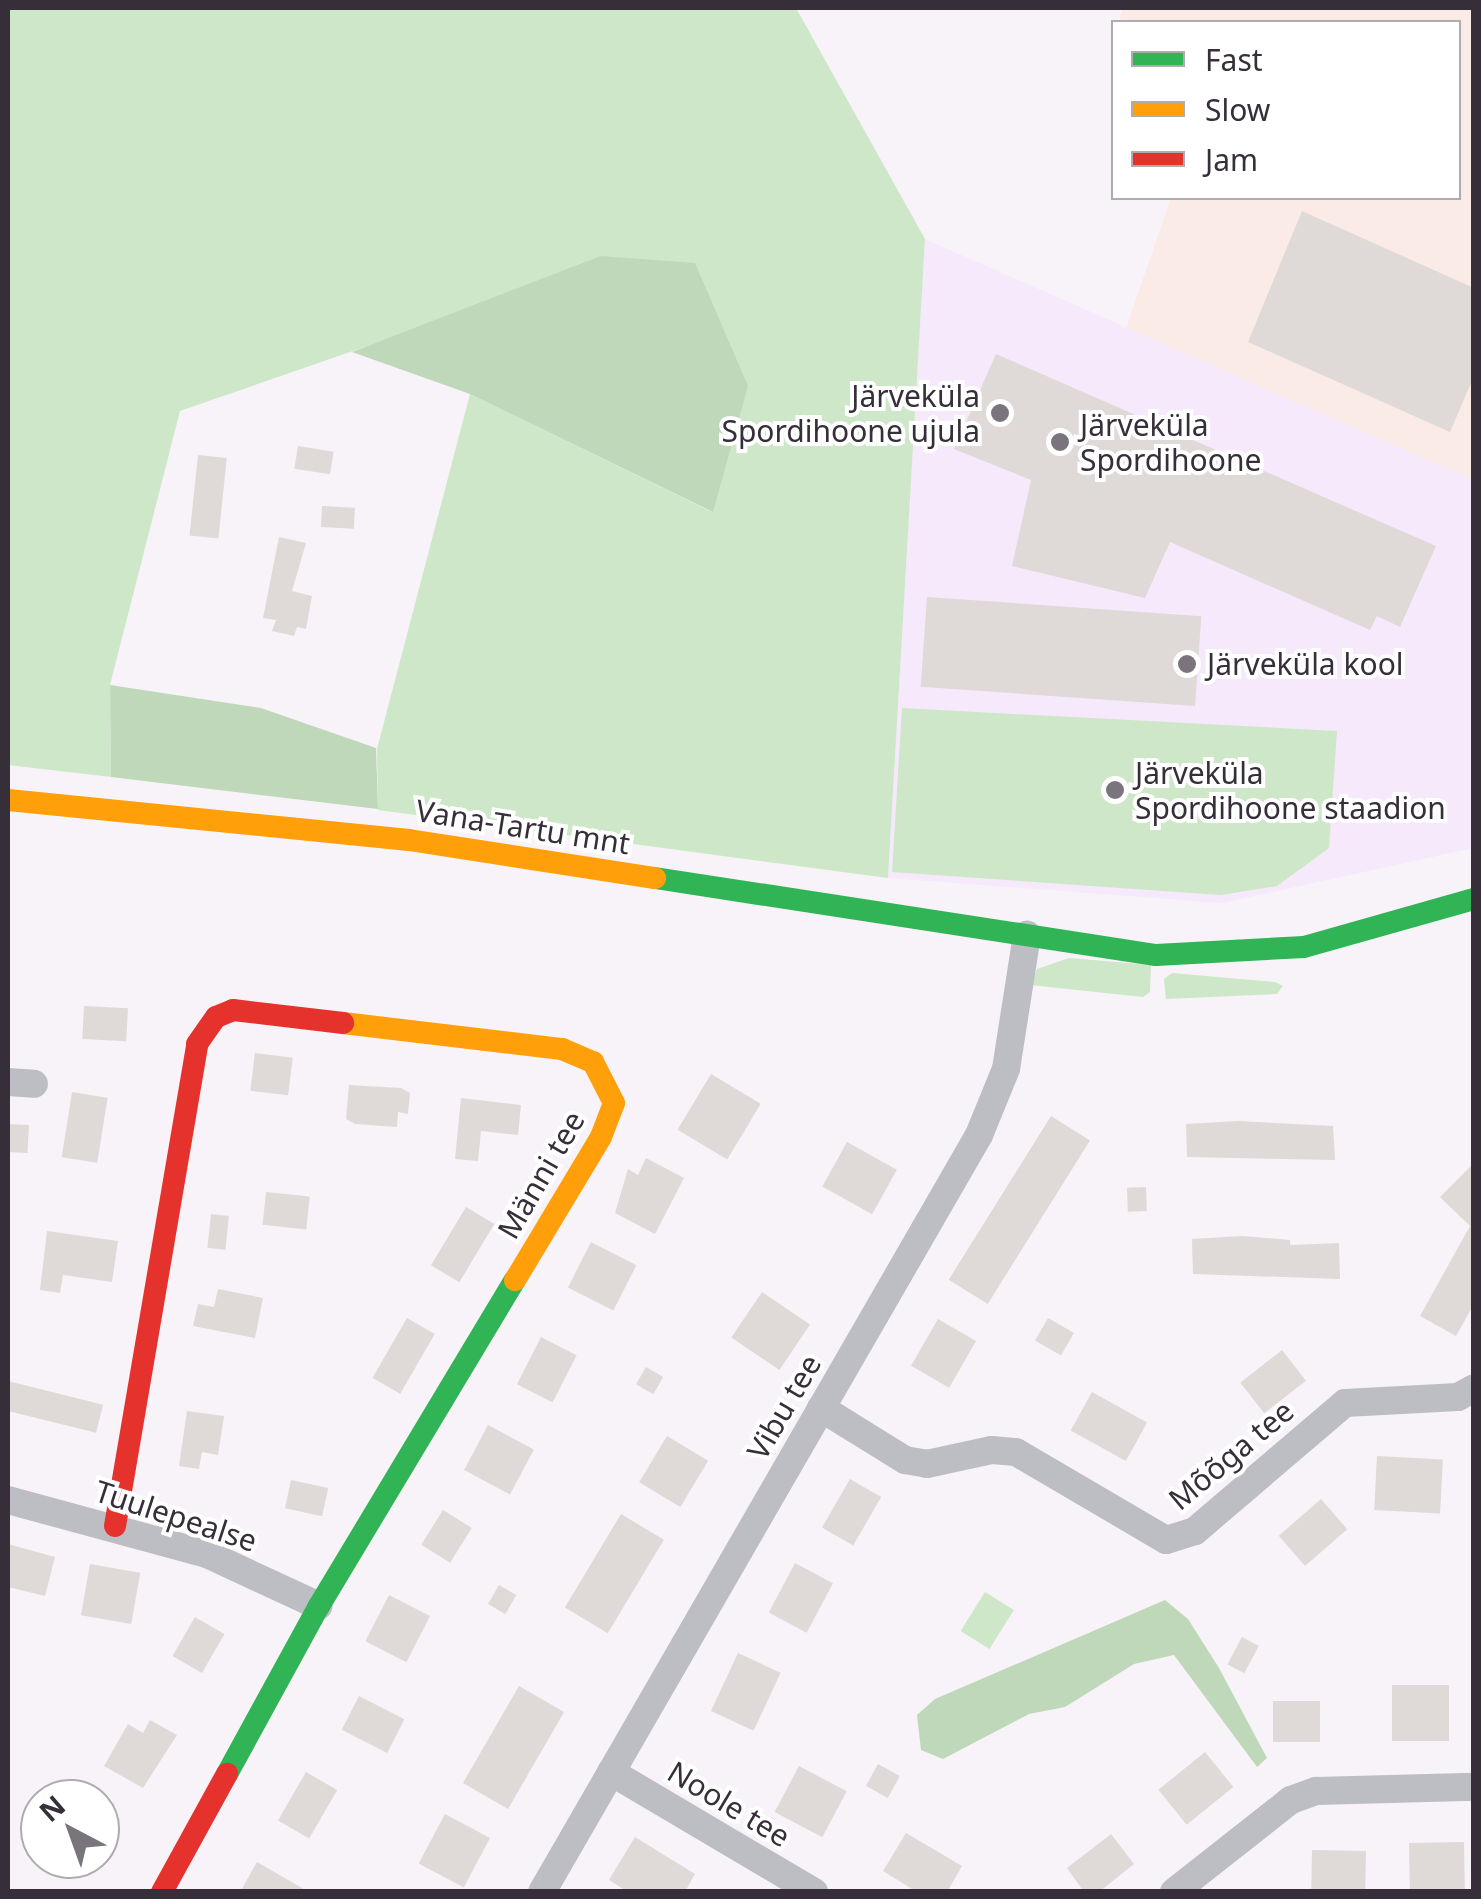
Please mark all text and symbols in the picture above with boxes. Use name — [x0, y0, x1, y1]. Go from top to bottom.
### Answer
legend — [1111, 20, 1461, 200]
text: Fast — [1205, 39, 1263, 80]
text: Slow — [1205, 89, 1270, 130]
text: Jam — [1205, 139, 1258, 180]
place label: Järveküla Spordihoone ujula — [721, 378, 980, 448]
marker: Järveküla Spordihoone ujula — [989, 402, 1011, 424]
place label: Järveküla Spordihoone — [1080, 407, 1261, 478]
marker: Järveküla Spordihoone — [1049, 431, 1071, 453]
place label: Järveküla kool — [1207, 646, 1404, 682]
marker: Järveküla kool — [1176, 653, 1198, 675]
place label: Järveküla Spordihoone staadion — [1135, 755, 1446, 826]
marker: Järveküla Spordihoone staadion — [1104, 779, 1126, 801]
street label: Vana-Tartu mnt — [413, 792, 633, 862]
street label: Männi tee — [490, 1105, 592, 1245]
street label: Vibu tee — [740, 1348, 828, 1466]
street label: Mõõga tee — [1161, 1393, 1301, 1517]
street label: Tuulepealse — [90, 1473, 262, 1559]
street label: Noole tee — [661, 1753, 797, 1855]
north arrow — [20, 1779, 120, 1879]
text: N — [31, 1786, 73, 1830]

